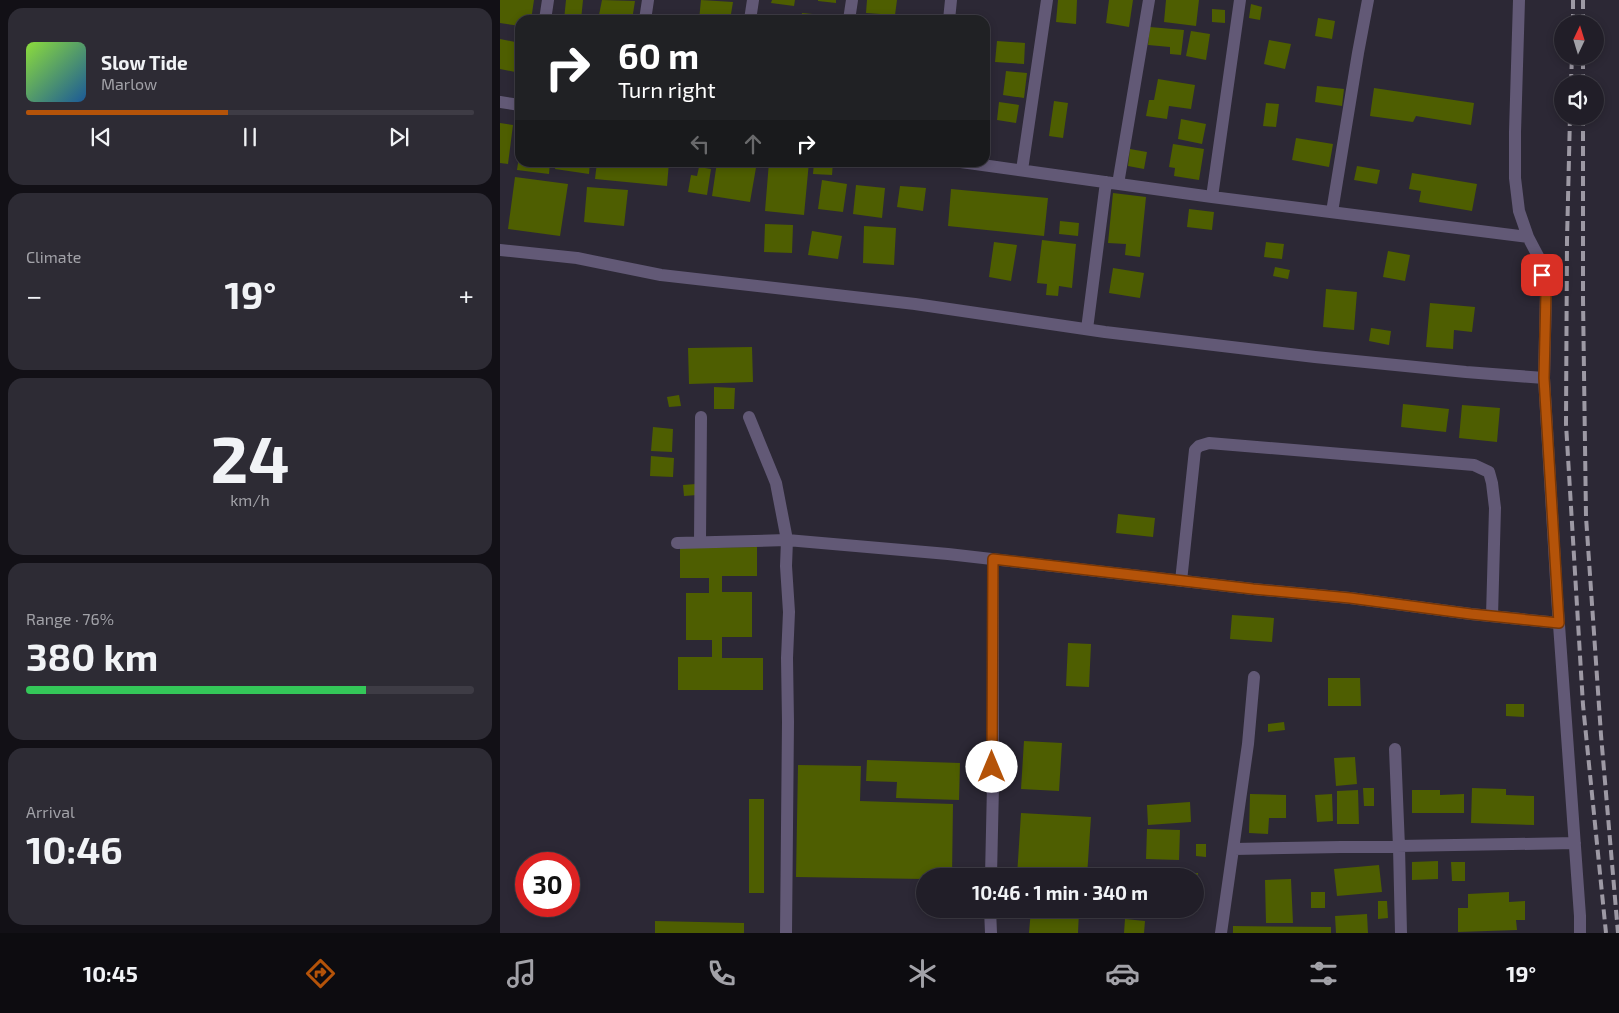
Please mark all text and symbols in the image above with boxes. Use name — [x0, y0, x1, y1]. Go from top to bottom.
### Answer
north arrow — [1554, 15, 1604, 65]
map controls — [1554, 15, 1604, 125]
text: 60 m — [618, 34, 699, 76]
icon: right — [535, 35, 600, 100]
text: Slow Tide — [101, 51, 188, 74]
text: Marlow — [101, 74, 157, 93]
button: sound — [1554, 75, 1604, 125]
text: Turn right — [618, 76, 716, 102]
icon: previous — [87, 123, 115, 151]
icon: pause — [236, 123, 264, 151]
icon: next — [385, 123, 413, 151]
icon: left — [686, 130, 714, 158]
icon: ahead — [739, 130, 767, 158]
icon: right — [792, 130, 820, 158]
text: Climate — [26, 247, 81, 266]
pin — [1521, 254, 1563, 296]
icon: arrive — [1528, 261, 1556, 289]
text: 19° — [225, 271, 276, 317]
text: − — [26, 278, 42, 312]
text: + — [459, 278, 474, 312]
text: 24 — [210, 418, 290, 496]
text: km/h — [230, 490, 270, 509]
text: Range · 76% — [26, 609, 114, 628]
text: 380 km — [26, 633, 158, 679]
position arrow — [965, 740, 1017, 792]
text: Arrival — [26, 802, 75, 821]
text: 10:46 — [26, 826, 123, 872]
speed limit sign: 30 — [515, 852, 580, 917]
text: 10:46 · 1 min · 340 m — [972, 881, 1148, 904]
icon: directions — [303, 956, 338, 991]
icon: music — [504, 956, 539, 991]
icon: phone — [704, 956, 739, 991]
icon: climate — [905, 956, 940, 991]
icon: car — [1105, 956, 1140, 991]
icon: filters — [1306, 956, 1341, 991]
text: 10:45 — [83, 960, 138, 986]
text: 19° — [1506, 960, 1536, 986]

